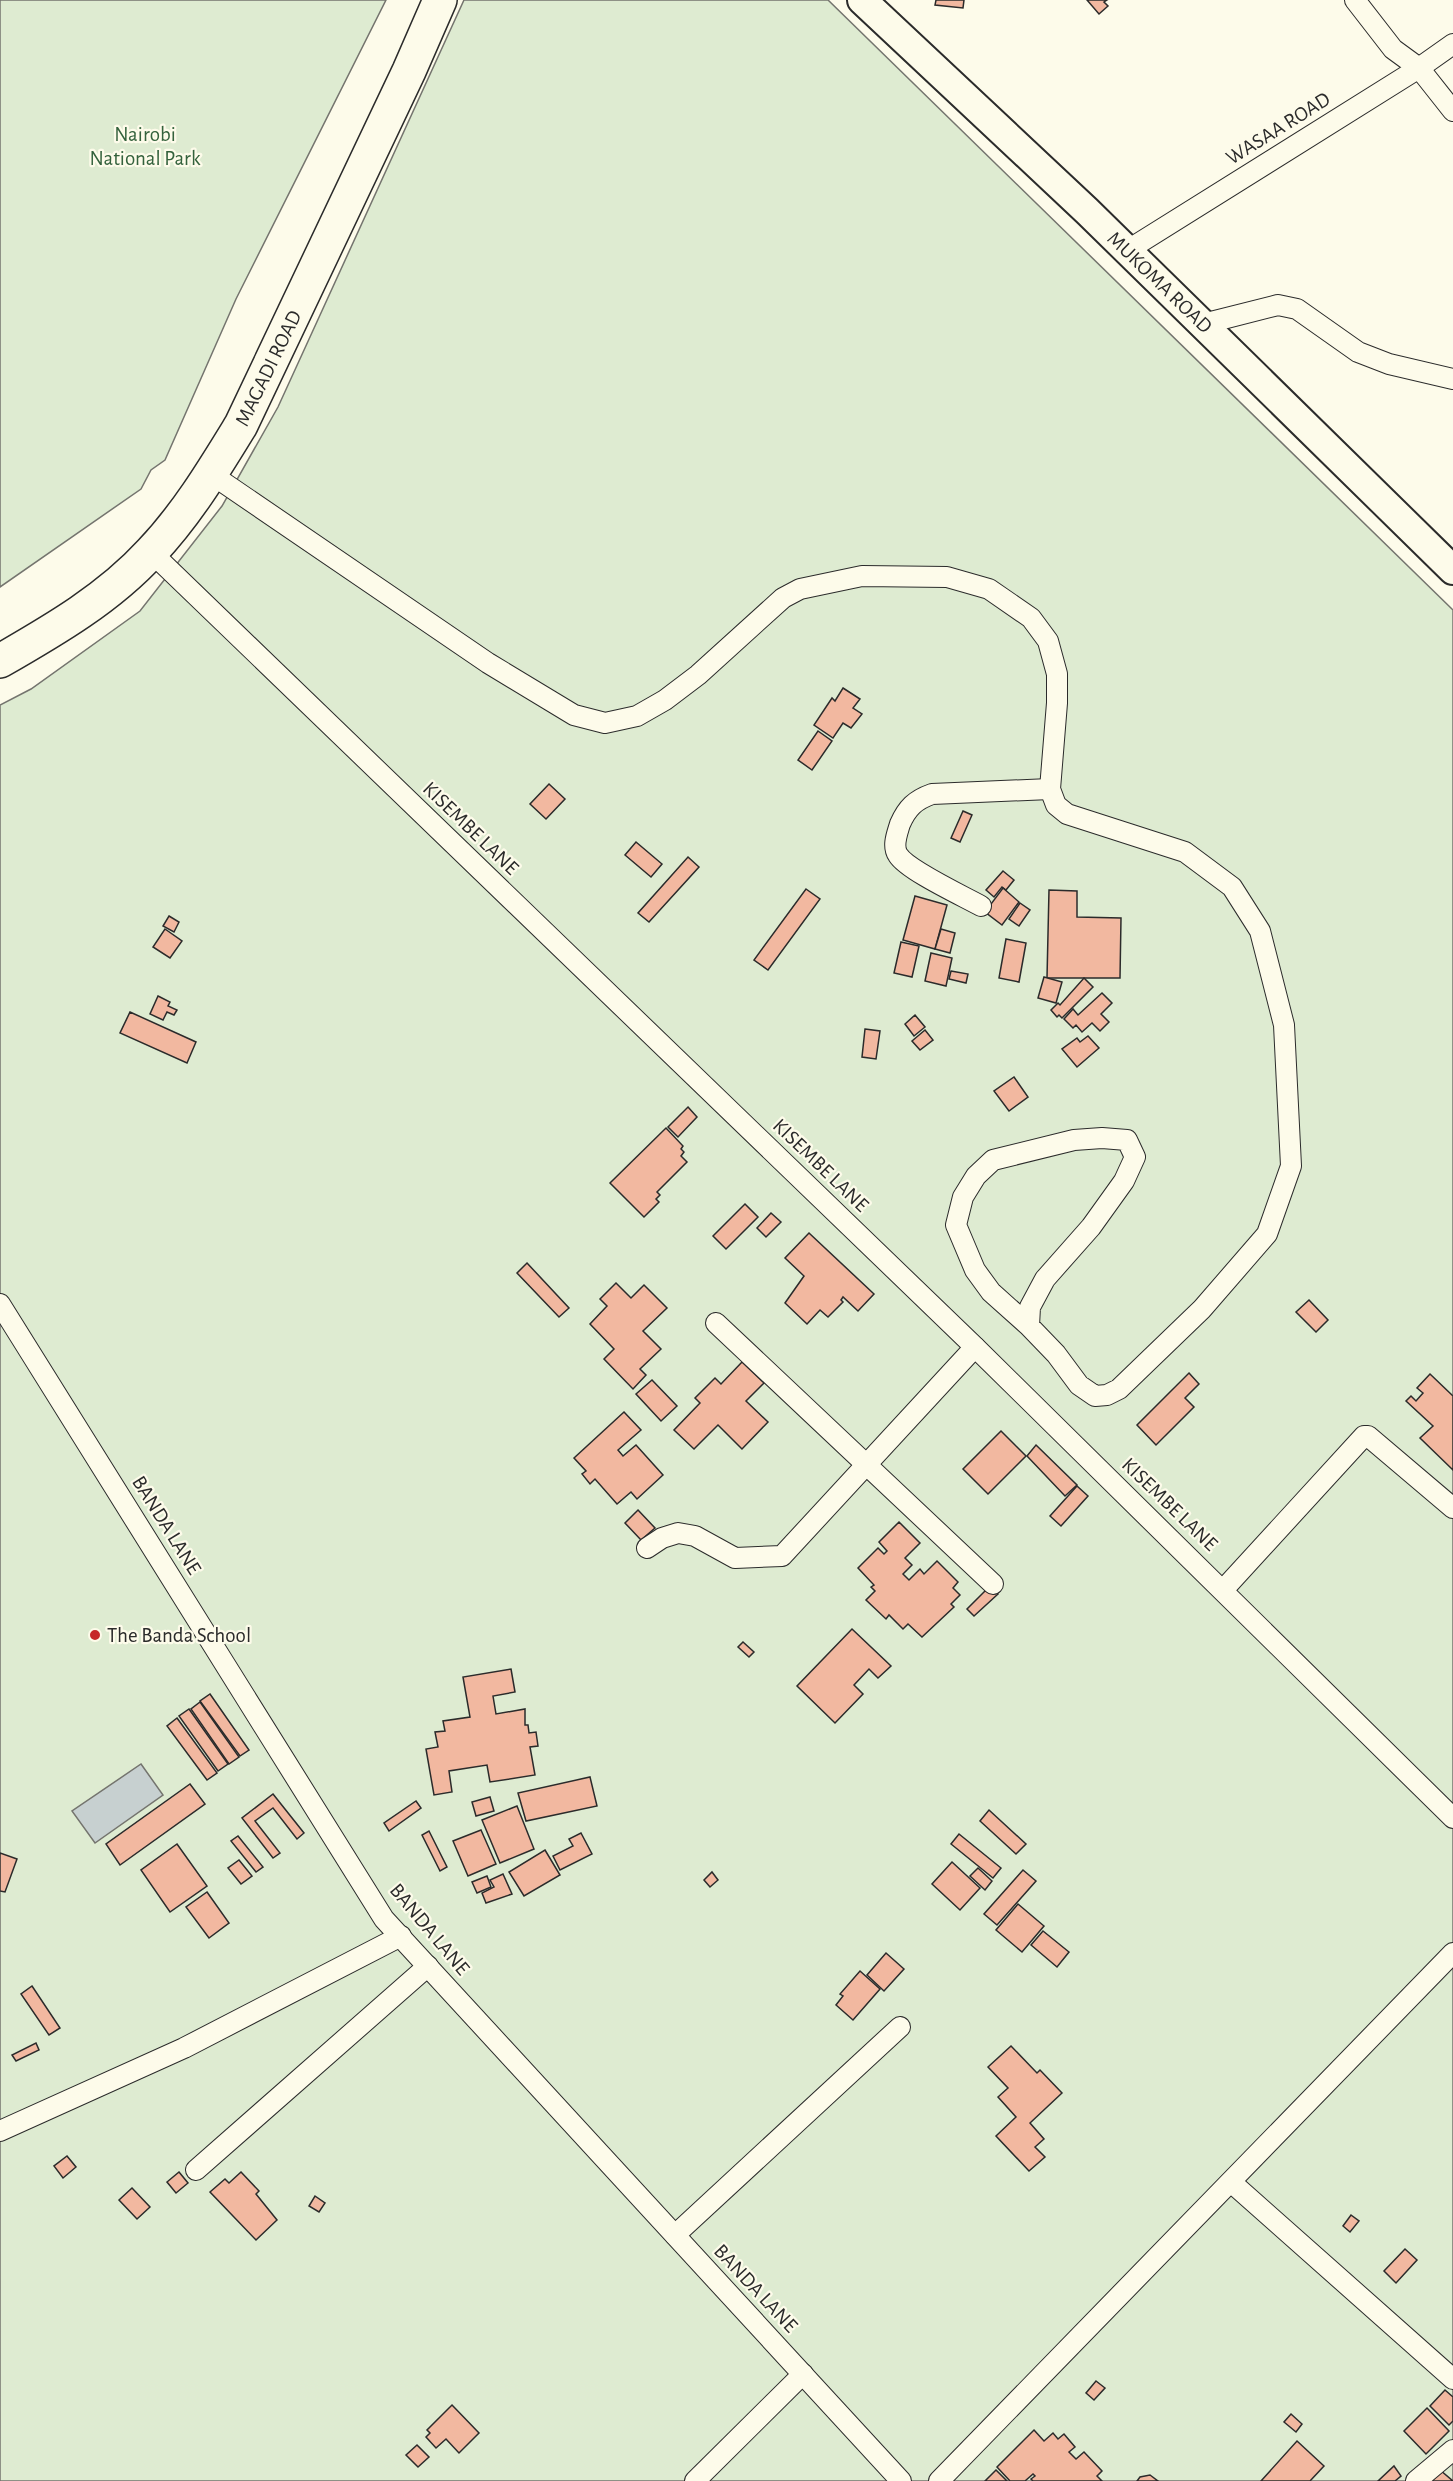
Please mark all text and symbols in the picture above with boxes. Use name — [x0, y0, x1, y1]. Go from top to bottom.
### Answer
street label: WASAA ROAD — [1223, 88, 1334, 169]
park label: Nairobi National Park — [90, 124, 201, 169]
street label: MUKOMA ROAD — [1103, 227, 1216, 337]
street label: MAGADI ROAD — [231, 307, 306, 429]
street label: KISEMBE LANE — [419, 778, 523, 879]
street label: KISEMBE LANE — [769, 1115, 873, 1216]
street label: KISEMBE LANE — [1118, 1454, 1222, 1555]
street label: BANDA LANE — [128, 1472, 205, 1578]
place label: The Banda School — [107, 1625, 251, 1646]
marker: The Banda School — [88, 1628, 102, 1642]
street label: BANDA LANE — [386, 1880, 474, 1979]
street label: BANDA LANE — [710, 2240, 802, 2336]

